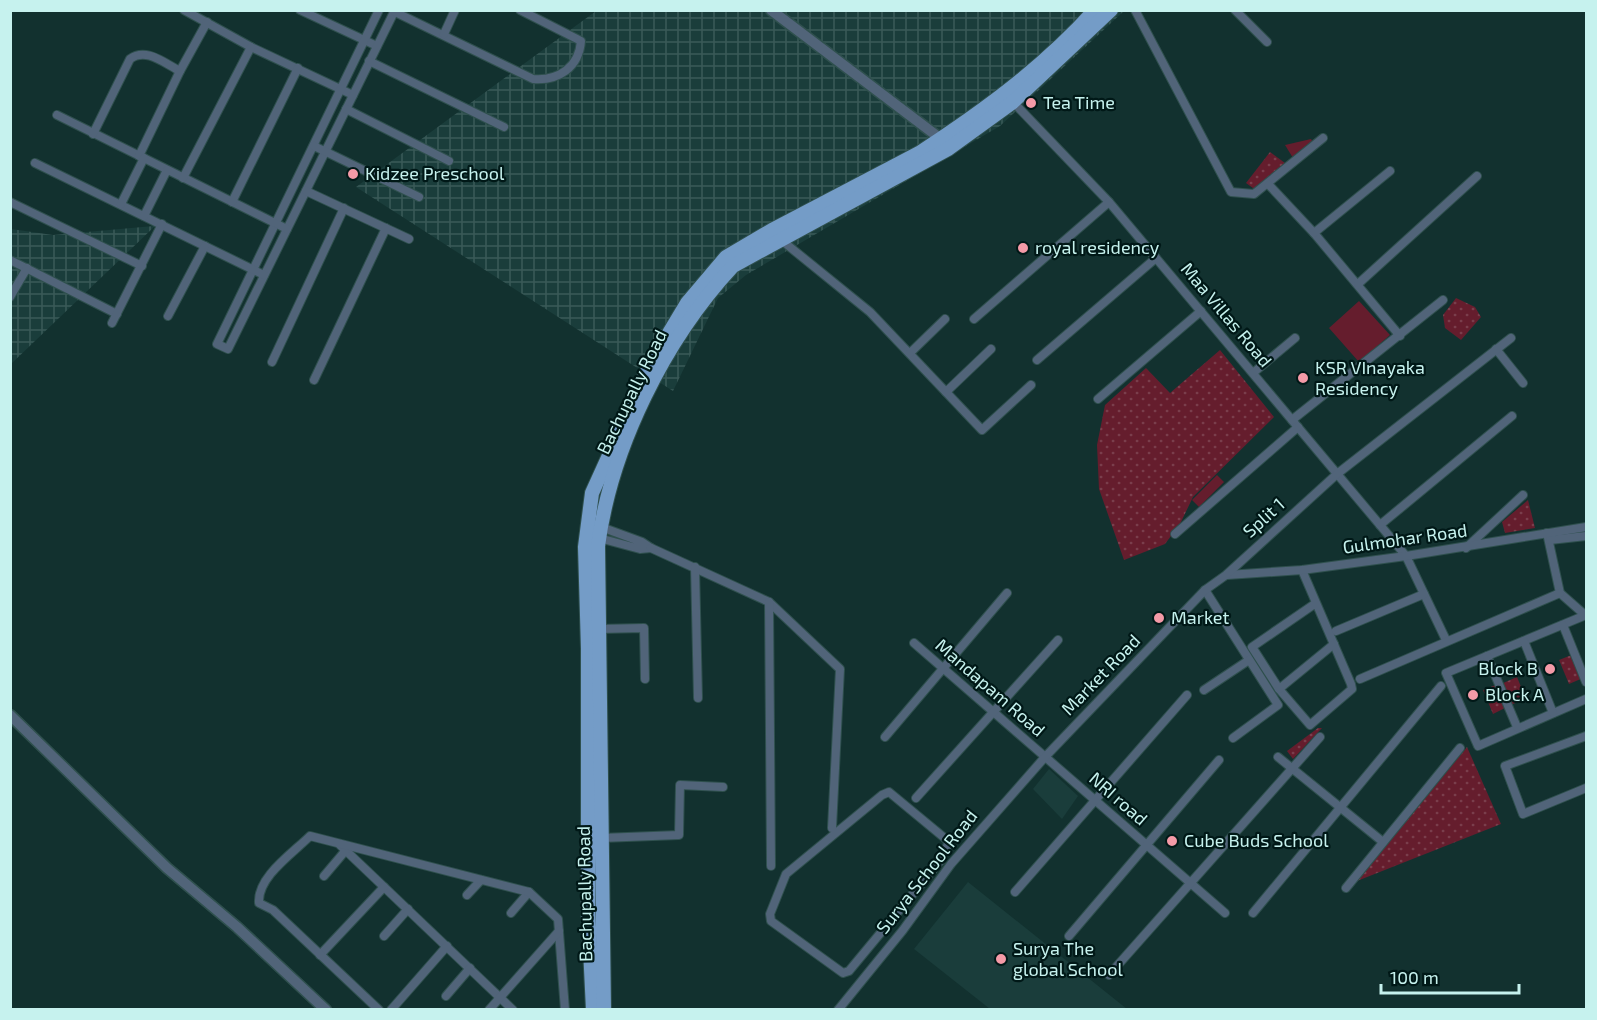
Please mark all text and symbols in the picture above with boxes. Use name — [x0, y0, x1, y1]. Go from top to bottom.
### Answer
place label: Tea Time — [1043, 91, 1115, 113]
marker: Tea Time — [1024, 96, 1038, 110]
place label: Kidzee Preschool — [365, 162, 505, 184]
marker: Kidzee Preschool — [346, 167, 360, 181]
place label: royal residency — [1035, 236, 1160, 258]
marker: royal residency — [1016, 241, 1030, 255]
street label: Maa Villas Road — [1177, 258, 1277, 371]
street label: Bachupally Road — [591, 326, 671, 457]
place label: KSR VInayaka Residency — [1315, 356, 1425, 399]
marker: KSR VInayaka Residency — [1296, 371, 1310, 385]
street label: Split 1 — [1238, 493, 1289, 542]
street label: Gulmohar Road — [1341, 518, 1469, 558]
place label: Market — [1171, 606, 1229, 628]
marker: Market — [1152, 611, 1166, 625]
street label: Market Road — [1056, 629, 1144, 719]
street label: Mandapam Road — [931, 634, 1050, 741]
place label: Block B — [1478, 657, 1538, 679]
marker: Block B — [1543, 662, 1557, 676]
place label: Block A — [1485, 683, 1545, 705]
marker: Block A — [1466, 688, 1480, 702]
street label: NRI road — [1085, 767, 1152, 829]
street label: Surya School Road — [871, 805, 981, 938]
street label: Bachupally Road — [572, 826, 596, 962]
place label: Cube Buds School — [1184, 829, 1329, 851]
marker: Cube Buds School — [1165, 834, 1179, 848]
place label: Surya The global School — [1013, 937, 1123, 980]
marker: Surya The global School — [994, 952, 1008, 966]
scale bar — [1381, 957, 1519, 995]
text: 100 m — [1390, 966, 1439, 988]

